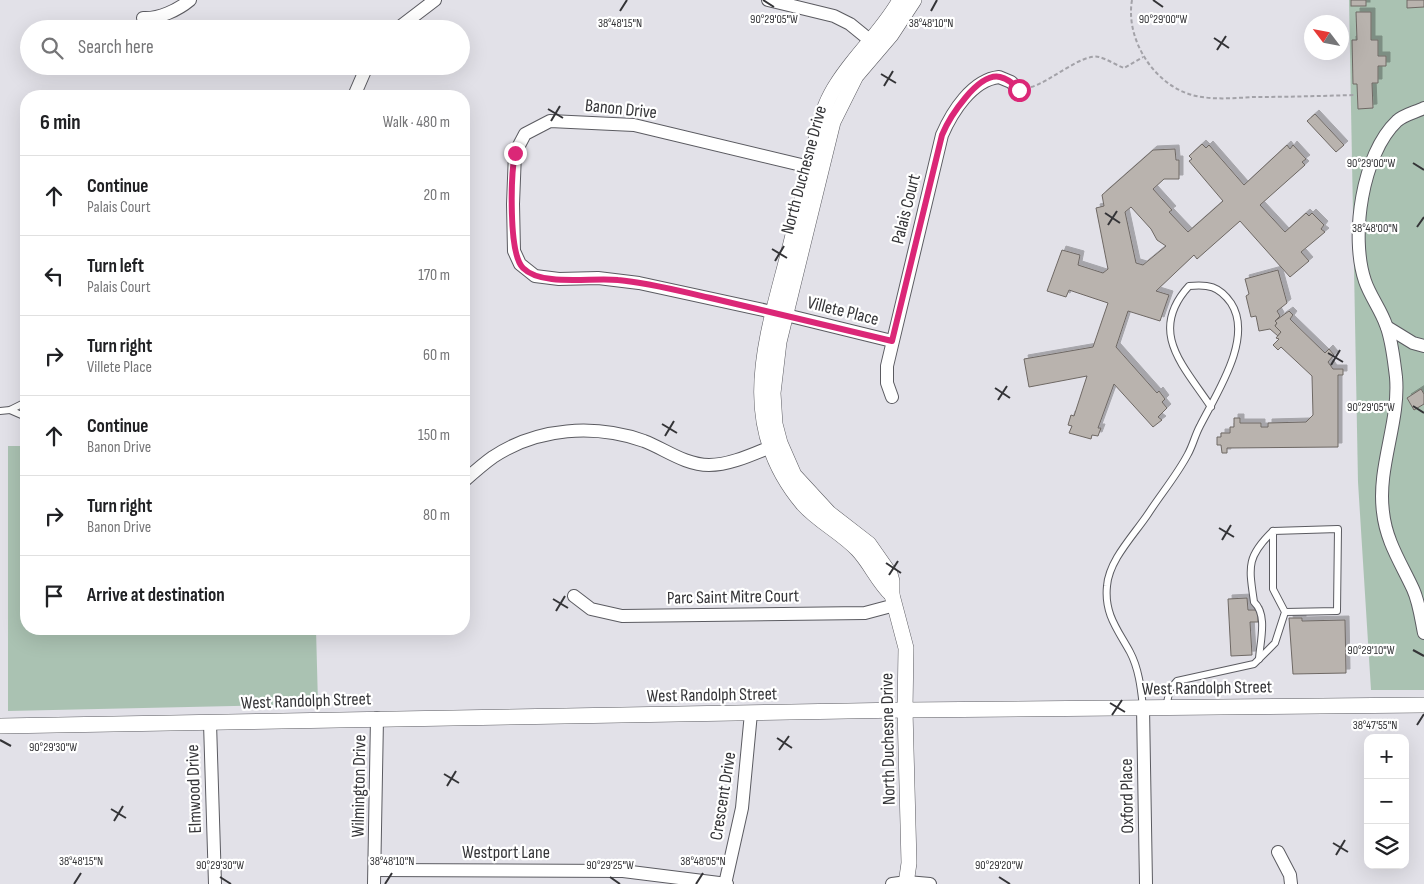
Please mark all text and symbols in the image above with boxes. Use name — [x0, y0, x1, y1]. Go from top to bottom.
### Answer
text: 90°29'05"W — [750, 12, 798, 27]
text: 90°29'00"W — [1139, 12, 1187, 27]
north arrow — [1304, 15, 1349, 60]
text: 38°48'15"N — [598, 16, 642, 31]
text: 38°48'10"N — [909, 16, 953, 31]
search box — [20, 20, 470, 75]
icon: search — [38, 34, 66, 62]
text: Search here — [78, 36, 154, 59]
route start — [1008, 79, 1031, 102]
street label: Banon Drive — [584, 95, 658, 123]
street label: North Duchesne Drive — [777, 103, 831, 237]
text: 6 min — [40, 110, 81, 135]
text: Walk · 480 m — [383, 113, 450, 132]
route end — [504, 142, 527, 165]
text: 90°29'00"W — [1347, 156, 1395, 171]
street label: Palais Court — [887, 171, 925, 246]
text: Continue — [87, 175, 148, 198]
icon: ahead — [40, 182, 68, 210]
text: 20 m — [423, 186, 450, 205]
text: Palais Court — [87, 198, 151, 217]
text: 38°48'00"N — [1352, 221, 1398, 236]
text: Turn left — [87, 255, 144, 278]
icon: left — [40, 262, 68, 290]
text: 170 m — [418, 266, 450, 285]
text: Palais Court — [87, 278, 151, 297]
street label: Villete Place — [805, 292, 881, 330]
text: Turn right — [87, 335, 152, 358]
icon: right — [40, 342, 68, 370]
text: 60 m — [423, 346, 450, 365]
text: Villete Place — [87, 358, 152, 377]
text: 90°29'05"W — [1347, 400, 1395, 415]
text: Continue — [87, 415, 148, 438]
icon: ahead — [40, 422, 68, 450]
text: 150 m — [418, 426, 450, 445]
text: Banon Drive — [87, 438, 151, 457]
text: Turn right — [87, 495, 152, 518]
icon: right — [40, 502, 68, 530]
text: 80 m — [423, 506, 450, 525]
text: Banon Drive — [87, 518, 151, 537]
icon: arrive — [40, 582, 68, 610]
text: Arrive at destination — [87, 584, 225, 607]
street label: Parc Saint Mitre Court — [667, 585, 800, 609]
text: 90°29'10"W — [1347, 643, 1395, 658]
street label: North Duchesne Drive — [876, 673, 900, 805]
street label: West Randolph Street — [1142, 676, 1273, 700]
street label: West Randolph Street — [647, 683, 778, 707]
street label: West Randolph Street — [240, 688, 372, 714]
text: 38°47'55"N — [1353, 718, 1397, 733]
street label: Wilmington Drive — [348, 734, 370, 838]
map controls — [1364, 734, 1409, 869]
button: + — [1364, 734, 1409, 779]
text: 90°29'30"W — [29, 740, 77, 755]
street label: Elmwood Drive — [182, 744, 206, 834]
street label: Crescent Drive — [706, 750, 740, 842]
street label: Oxford Place — [1116, 758, 1138, 834]
button: − — [1364, 779, 1409, 824]
button: layers — [1364, 824, 1409, 869]
street label: Westport Lane — [462, 842, 550, 863]
text: 38°48'15"N — [59, 854, 103, 869]
text: 38°48'10"N — [370, 854, 414, 869]
text: 38°48'05"N — [680, 854, 726, 869]
text: 90°29'30"W — [196, 858, 244, 873]
text: 90°29'25"W — [586, 858, 634, 873]
text: 90°29'20"W — [975, 858, 1023, 873]

